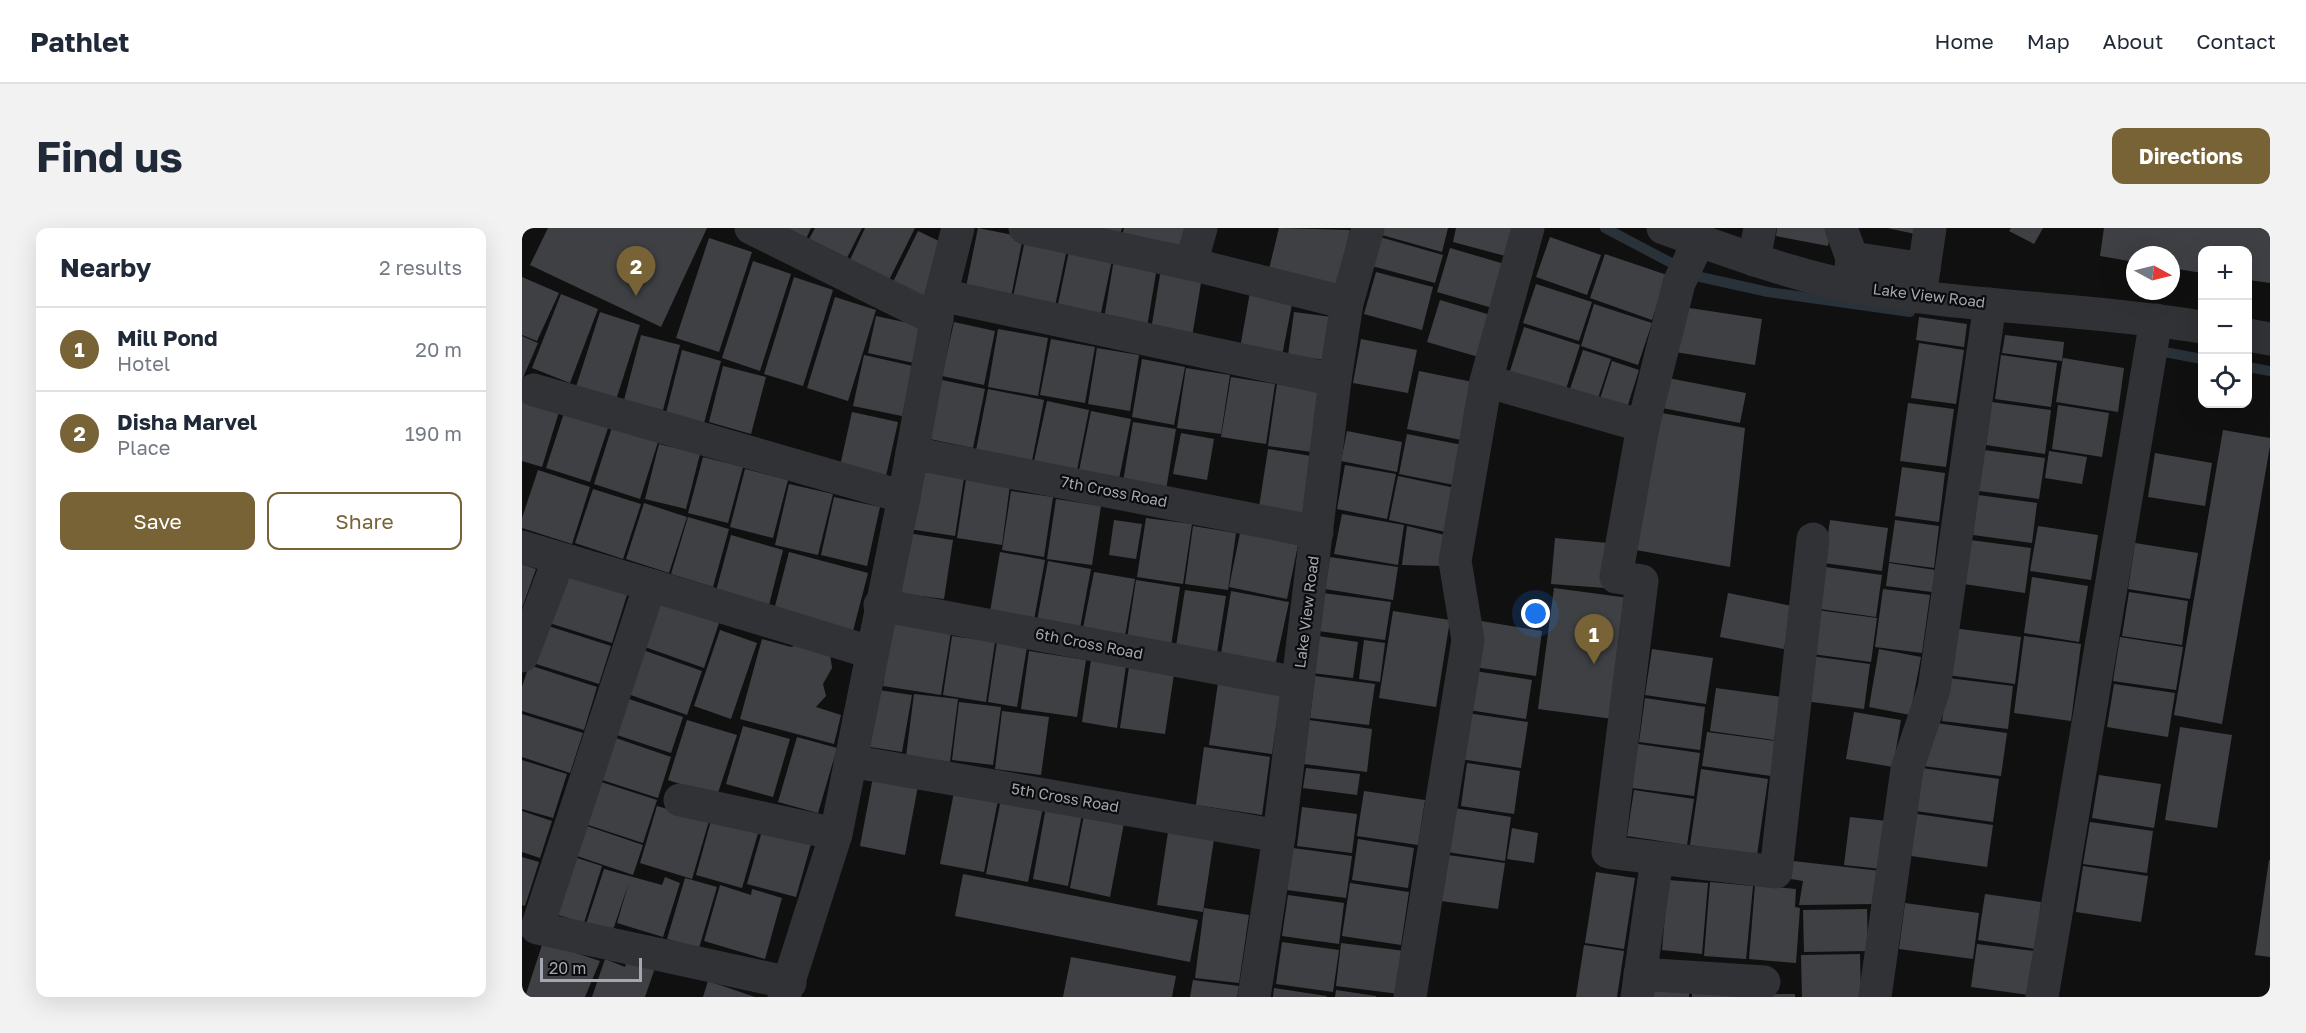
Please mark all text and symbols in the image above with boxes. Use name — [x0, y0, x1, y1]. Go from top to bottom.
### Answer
text: Pathlet — [30, 25, 130, 58]
text: Home — [1934, 28, 1994, 54]
text: Map — [2027, 28, 2070, 54]
text: About — [2103, 28, 2163, 54]
text: Contact — [2196, 28, 2276, 54]
button: Directions — [2112, 128, 2270, 184]
text: Find us — [36, 131, 183, 181]
north arrow — [2126, 246, 2180, 300]
map controls — [2198, 246, 2252, 408]
button: + — [2198, 246, 2252, 300]
pin: 2 — [616, 247, 656, 296]
text: Nearby — [60, 252, 151, 283]
text: 2 results — [379, 255, 462, 279]
street label: Lake View Road — [1872, 279, 1986, 311]
button: − — [2198, 300, 2252, 354]
text: Mill Pond — [117, 324, 217, 351]
text: 1 — [74, 337, 85, 361]
text: 20 m — [415, 337, 462, 361]
text: Hotel — [117, 351, 170, 375]
button: locate — [2198, 354, 2252, 408]
text: Disha Marvel — [117, 408, 257, 435]
text: 2 — [73, 421, 86, 445]
text: 190 m — [405, 421, 462, 445]
text: Place — [117, 435, 170, 459]
street label: 7th Cross Road — [1059, 472, 1169, 510]
button: Save — [60, 492, 255, 550]
button: Share — [267, 492, 462, 550]
street label: Lake View Road — [1290, 555, 1322, 669]
your location — [1521, 599, 1550, 628]
pin: 1 — [1574, 614, 1614, 664]
street label: 6th Cross Road — [1034, 624, 1145, 662]
street label: 5th Cross Road — [1010, 779, 1120, 815]
scale bar — [540, 955, 642, 982]
text: 20 m — [549, 958, 586, 978]

